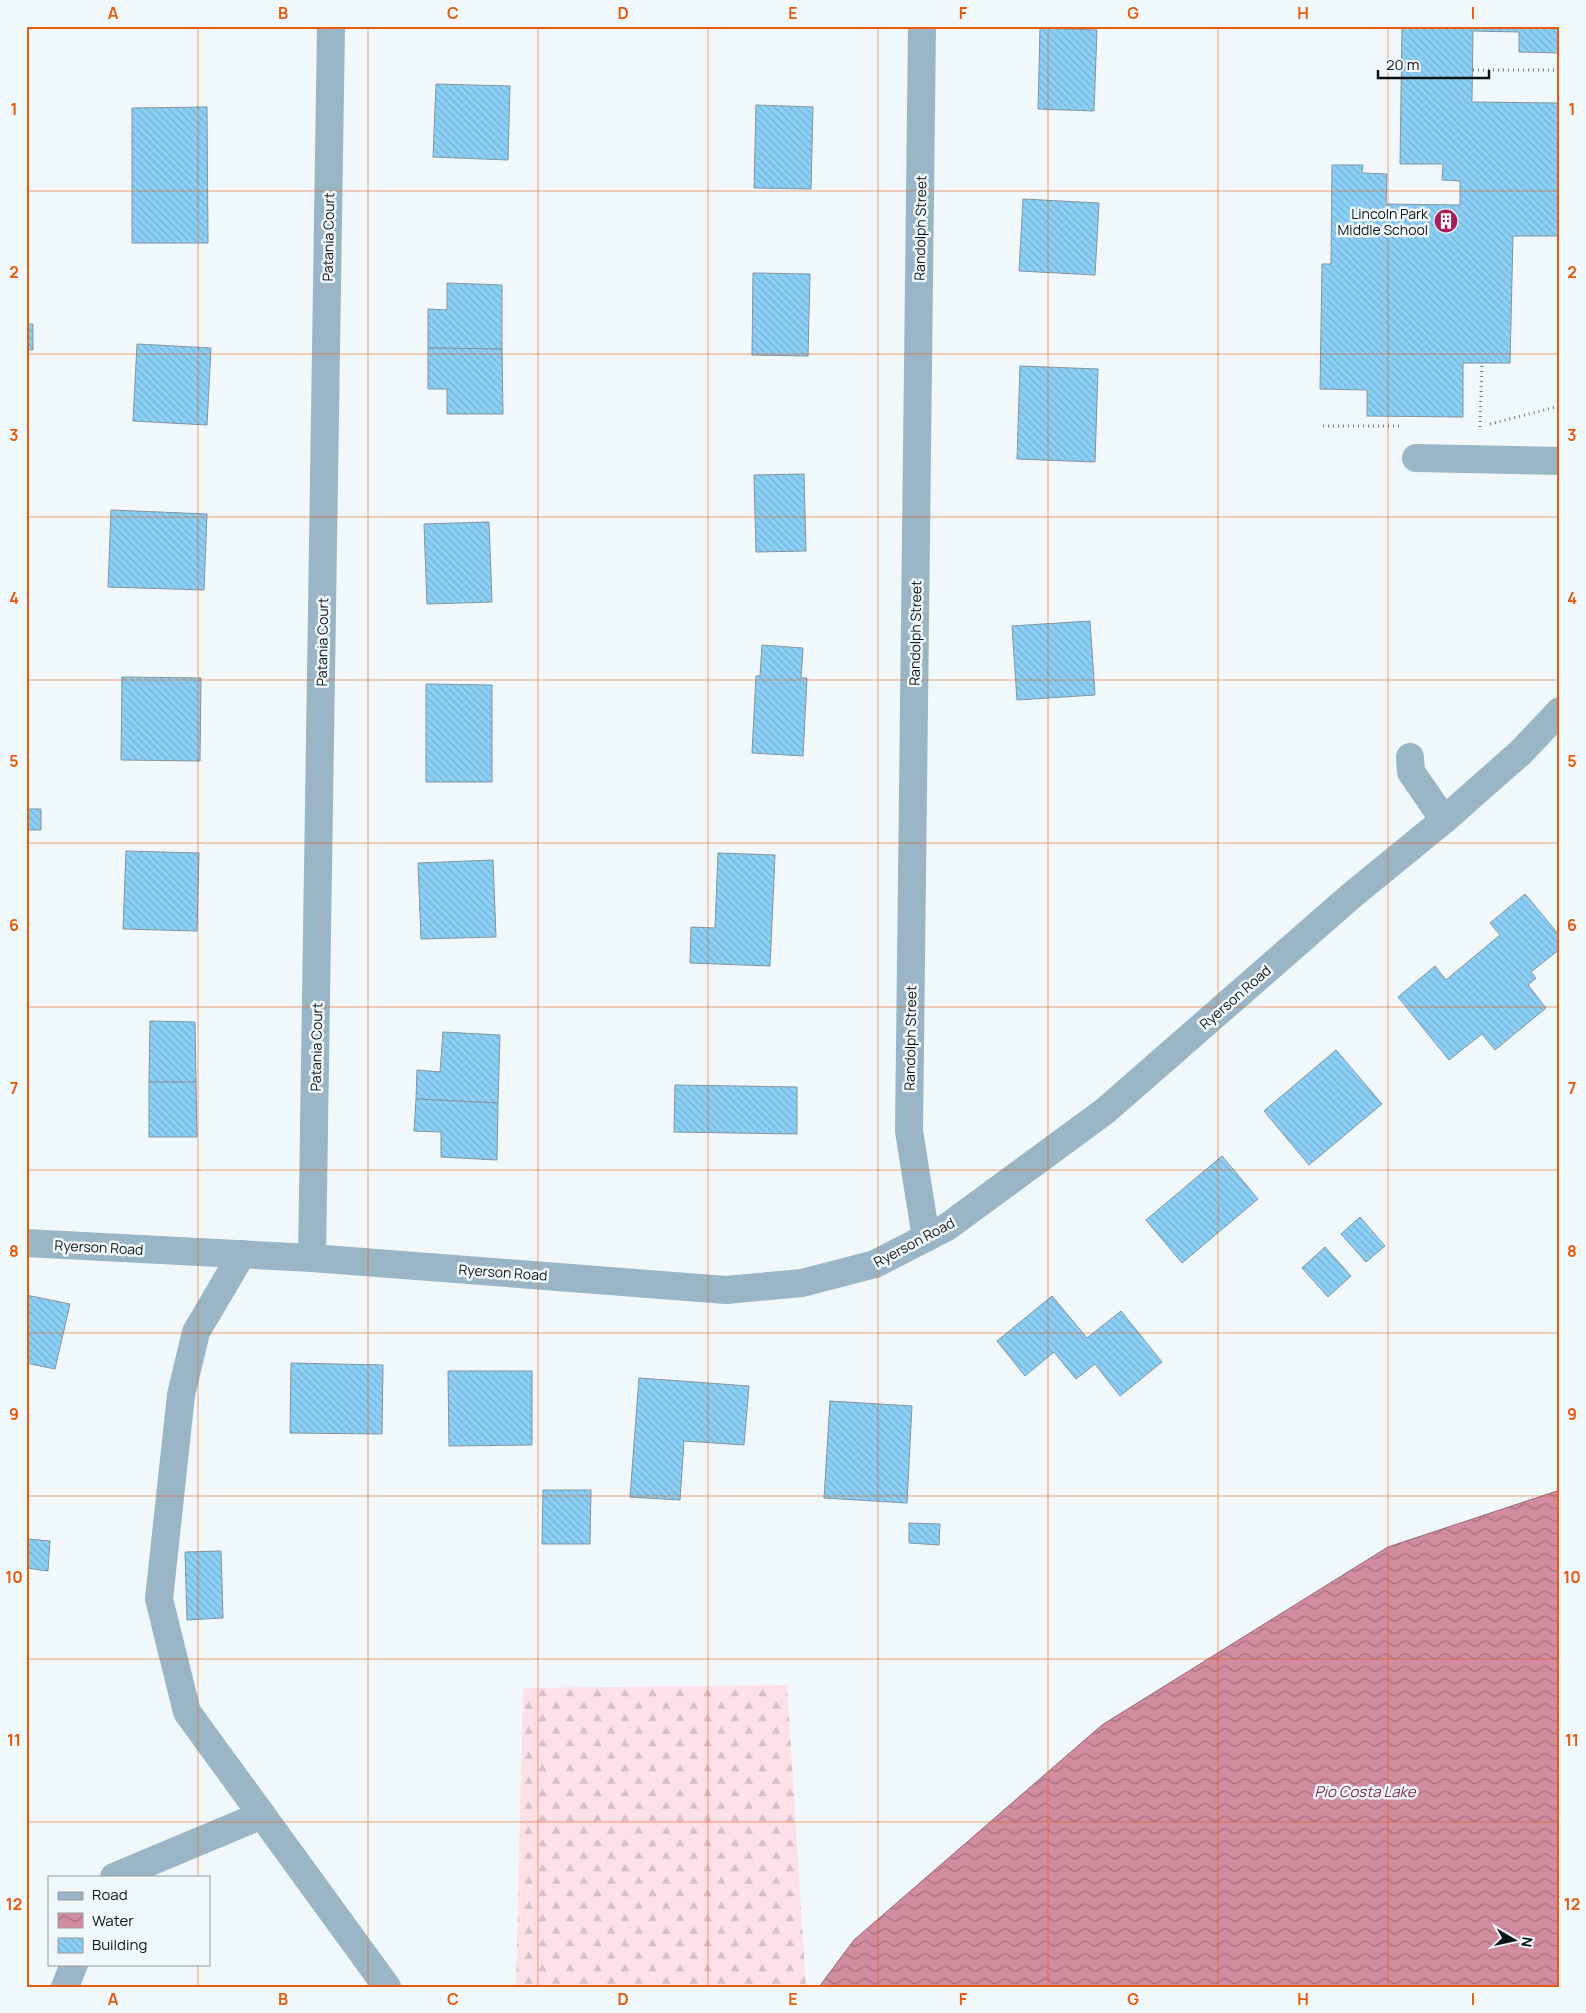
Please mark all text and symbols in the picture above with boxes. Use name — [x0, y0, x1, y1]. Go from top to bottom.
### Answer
text: A — [108, 2, 119, 24]
text: B — [278, 2, 288, 24]
text: C — [447, 2, 459, 24]
text: D — [617, 2, 629, 24]
text: E — [788, 2, 798, 24]
text: F — [959, 2, 968, 24]
text: G — [1127, 2, 1139, 24]
text: H — [1297, 2, 1309, 24]
text: I — [1471, 2, 1475, 24]
scale bar — [1378, 48, 1490, 80]
text: 20 m — [1386, 54, 1419, 75]
text: 1 — [10, 98, 18, 120]
text: 1 — [1568, 98, 1576, 120]
street label: Randolph Street — [910, 175, 930, 281]
street label: Patania Court — [318, 192, 338, 282]
place label: Lincoln Park Middle School — [1338, 204, 1429, 239]
building icon: Lincoln Park Middle School — [1433, 208, 1459, 234]
text: 2 — [9, 261, 19, 283]
text: 2 — [1567, 261, 1577, 283]
text: 3 — [9, 424, 19, 446]
text: 3 — [1567, 424, 1577, 446]
street label: Randolph Street — [905, 580, 925, 686]
text: 4 — [9, 587, 19, 609]
text: 4 — [1567, 587, 1577, 609]
street label: Patania Court — [312, 597, 332, 687]
text: 5 — [9, 750, 19, 772]
text: 5 — [1567, 750, 1577, 772]
text: 6 — [9, 914, 19, 936]
text: 6 — [1567, 914, 1577, 936]
street label: Ryerson Road — [1195, 961, 1275, 1033]
street label: Randolph Street — [900, 985, 920, 1091]
street label: Patania Court — [306, 1002, 326, 1092]
text: 7 — [10, 1077, 18, 1099]
text: 7 — [1568, 1077, 1576, 1099]
street label: Ryerson Road — [870, 1213, 958, 1271]
street label: Ryerson Road — [54, 1235, 144, 1259]
text: 8 — [9, 1240, 19, 1262]
text: 8 — [1567, 1240, 1577, 1262]
street label: Ryerson Road — [458, 1259, 548, 1285]
text: 9 — [9, 1403, 19, 1425]
text: 9 — [1567, 1403, 1577, 1425]
text: 10 — [5, 1566, 23, 1588]
text: 10 — [1563, 1566, 1581, 1588]
text: 11 — [7, 1729, 21, 1751]
text: 11 — [1565, 1729, 1579, 1751]
water label: Pio Costa Lake — [1314, 1781, 1417, 1802]
legend — [48, 1876, 210, 1966]
text: Road — [92, 1884, 128, 1905]
text: 12 — [6, 1893, 22, 1915]
text: 12 — [1564, 1893, 1580, 1915]
text: Water — [92, 1910, 134, 1931]
north arrow — [1488, 1916, 1538, 1966]
text: Building — [92, 1934, 147, 1955]
text: N — [1517, 1936, 1538, 1949]
text: A — [108, 1988, 119, 2010]
text: B — [278, 1988, 288, 2010]
text: C — [447, 1988, 459, 2010]
text: D — [617, 1988, 629, 2010]
text: E — [788, 1988, 798, 2010]
text: F — [959, 1988, 968, 2010]
text: G — [1127, 1988, 1139, 2010]
text: H — [1297, 1988, 1309, 2010]
text: I — [1471, 1988, 1475, 2010]

